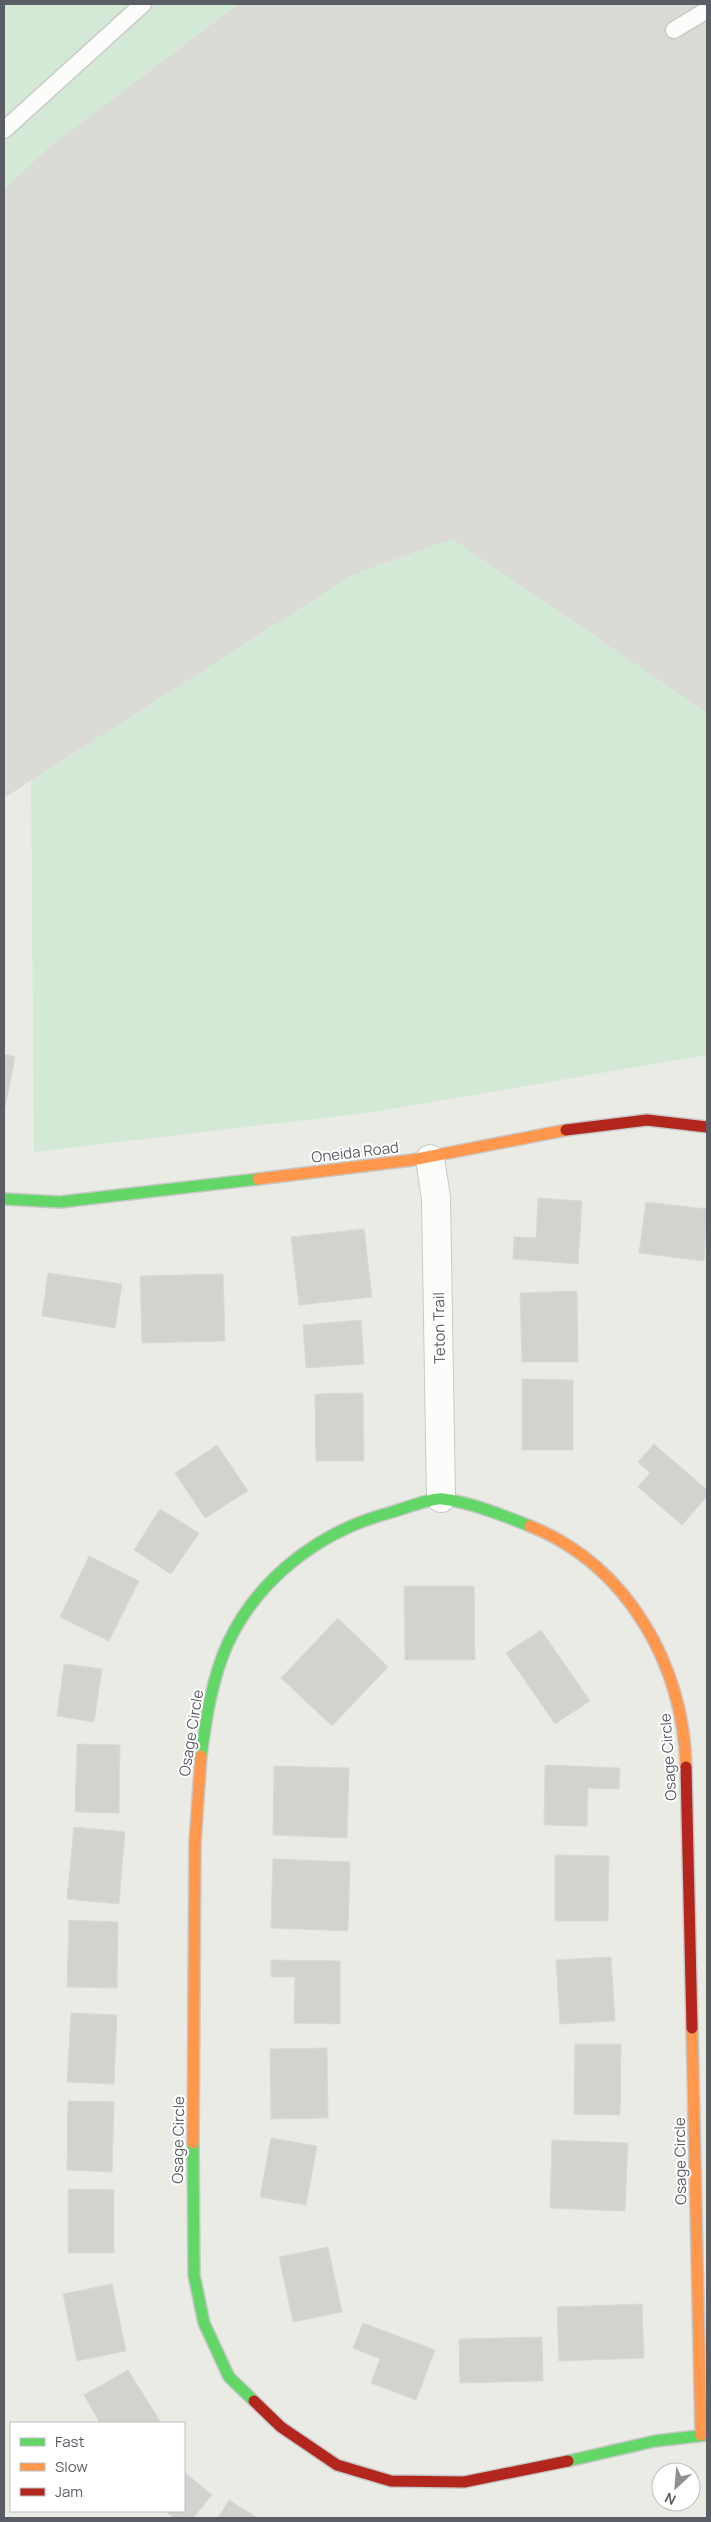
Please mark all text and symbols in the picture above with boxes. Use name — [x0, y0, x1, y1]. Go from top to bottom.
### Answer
street label: Oneida Road — [310, 1136, 400, 1168]
street label: Teton Trail — [428, 1292, 450, 1364]
street label: Osage Circle — [174, 1688, 208, 1778]
street label: Osage Circle — [654, 1712, 682, 1801]
street label: Osage Circle — [167, 2096, 189, 2184]
street label: Osage Circle — [669, 2117, 691, 2205]
legend — [10, 2422, 185, 2512]
text: Fast — [55, 2431, 84, 2452]
text: Slow — [55, 2456, 88, 2477]
north arrow — [651, 2462, 701, 2512]
text: Jam — [55, 2481, 83, 2502]
text: N — [661, 2488, 679, 2510]

